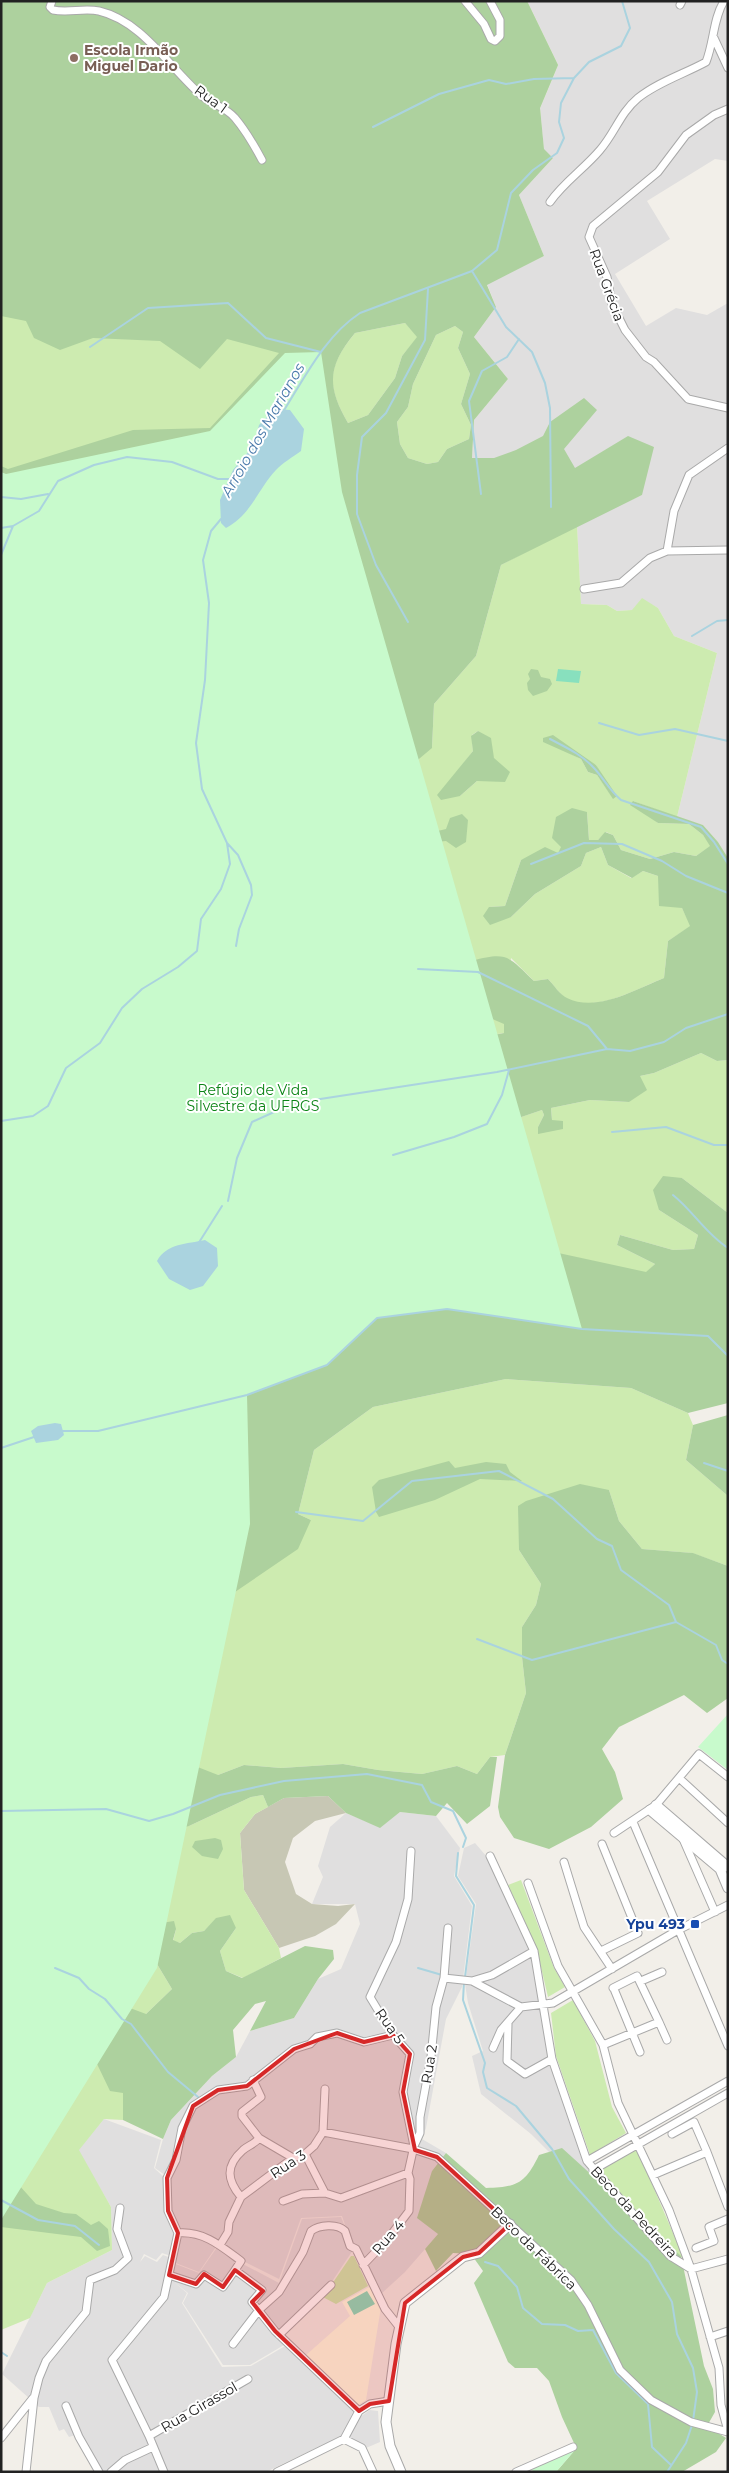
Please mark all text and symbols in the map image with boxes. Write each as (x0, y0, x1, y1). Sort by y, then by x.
place label: Escola Irmão Miguel Dario (84, 41, 178, 75)
marker: Escola Irmão Miguel Dario (68, 52, 80, 64)
street label: Rua 1 (191, 81, 231, 117)
street label: Rua Grécia (586, 246, 628, 324)
water label: Arroio dos Marianos (216, 359, 309, 501)
park label: Refúgio de Vida Silvestre da UFRGS (187, 1081, 319, 1115)
place label: Ypu 493 (625, 1915, 685, 1933)
marker: Ypu 493 (689, 1918, 701, 1930)
street label: Rua 5 (371, 2005, 409, 2047)
street label: Rua 2 (417, 2043, 441, 2085)
street label: Rua 3 (267, 2146, 309, 2182)
street label: Beco da Pedreira (587, 2162, 681, 2262)
street label: Beco da Fábrica (487, 2202, 581, 2294)
street label: Rua 4 (368, 2215, 409, 2258)
street label: Rua Girassol (157, 2378, 241, 2436)

